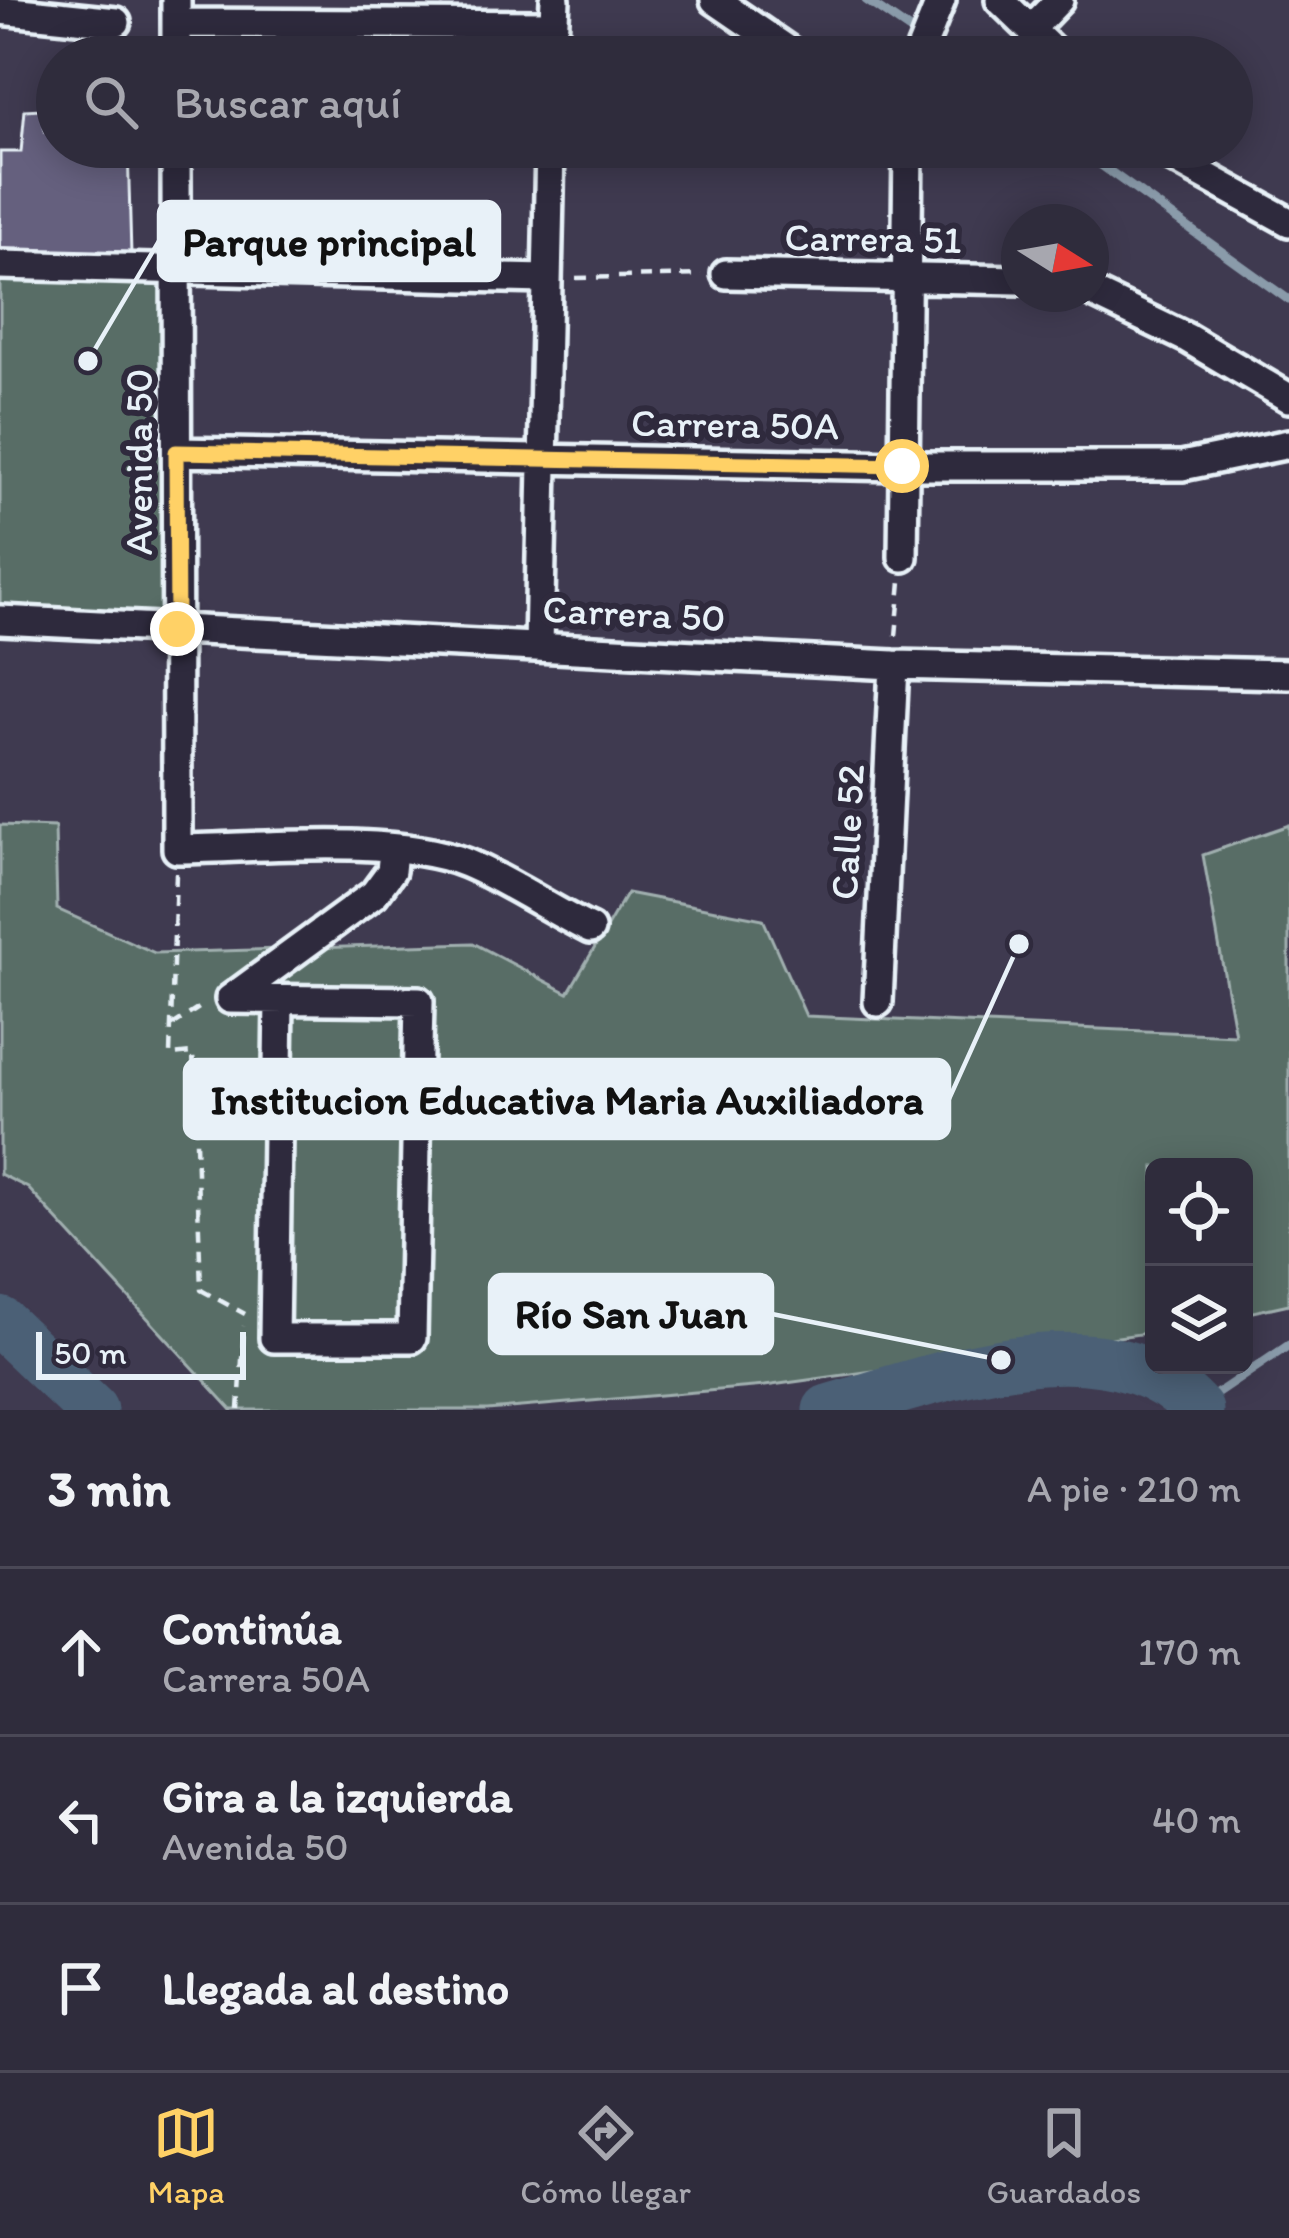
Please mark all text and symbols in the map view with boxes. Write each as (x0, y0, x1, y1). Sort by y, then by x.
search box (36, 36, 1253, 168)
icon: search (78, 69, 144, 135)
text: Buscar aquí (174, 75, 401, 129)
callout: Parque principal (159, 202, 499, 280)
north arrow (1001, 204, 1109, 312)
street label: Carrera 51 (784, 213, 962, 263)
text: Parque principal (182, 216, 476, 267)
street label: Avenida 50 (115, 369, 162, 555)
street label: Carrera 50A (631, 399, 839, 449)
route start (875, 439, 929, 493)
street label: Carrera 50 (541, 585, 727, 641)
route end (150, 602, 204, 656)
street label: Calle 52 (820, 763, 874, 901)
callout: Institucion Educativa Maria Auxiliadora (185, 1060, 949, 1138)
text: Institucion Educativa Maria Auxiliadora (210, 1074, 924, 1125)
map controls (1145, 1158, 1253, 1374)
button: locate (1145, 1158, 1253, 1266)
button: layers (1145, 1266, 1253, 1374)
callout: Río San Juan (490, 1275, 772, 1353)
text: Río San Juan (515, 1288, 748, 1339)
scale bar (36, 1326, 246, 1379)
text: 50 m (54, 1333, 127, 1372)
text: 3 min (48, 1458, 170, 1519)
text: A pie · 210 m (1027, 1465, 1241, 1512)
text: Continúa (162, 1601, 342, 1655)
icon: ahead (48, 1619, 114, 1685)
text: 170 m (1138, 1628, 1241, 1675)
text: Carrera 50A (162, 1655, 370, 1702)
text: Gira a la izquierda (162, 1769, 513, 1823)
icon: left (48, 1787, 114, 1853)
text: 40 m (1152, 1796, 1241, 1843)
text: Avenida 50 (162, 1823, 349, 1870)
icon: arrive (48, 1955, 114, 2021)
text: Llegada al destino (162, 1961, 509, 2015)
tab: Mapa (148, 2100, 225, 2211)
tab: Cómo llegar (520, 2100, 691, 2211)
tab: Guardados (987, 2100, 1141, 2211)

